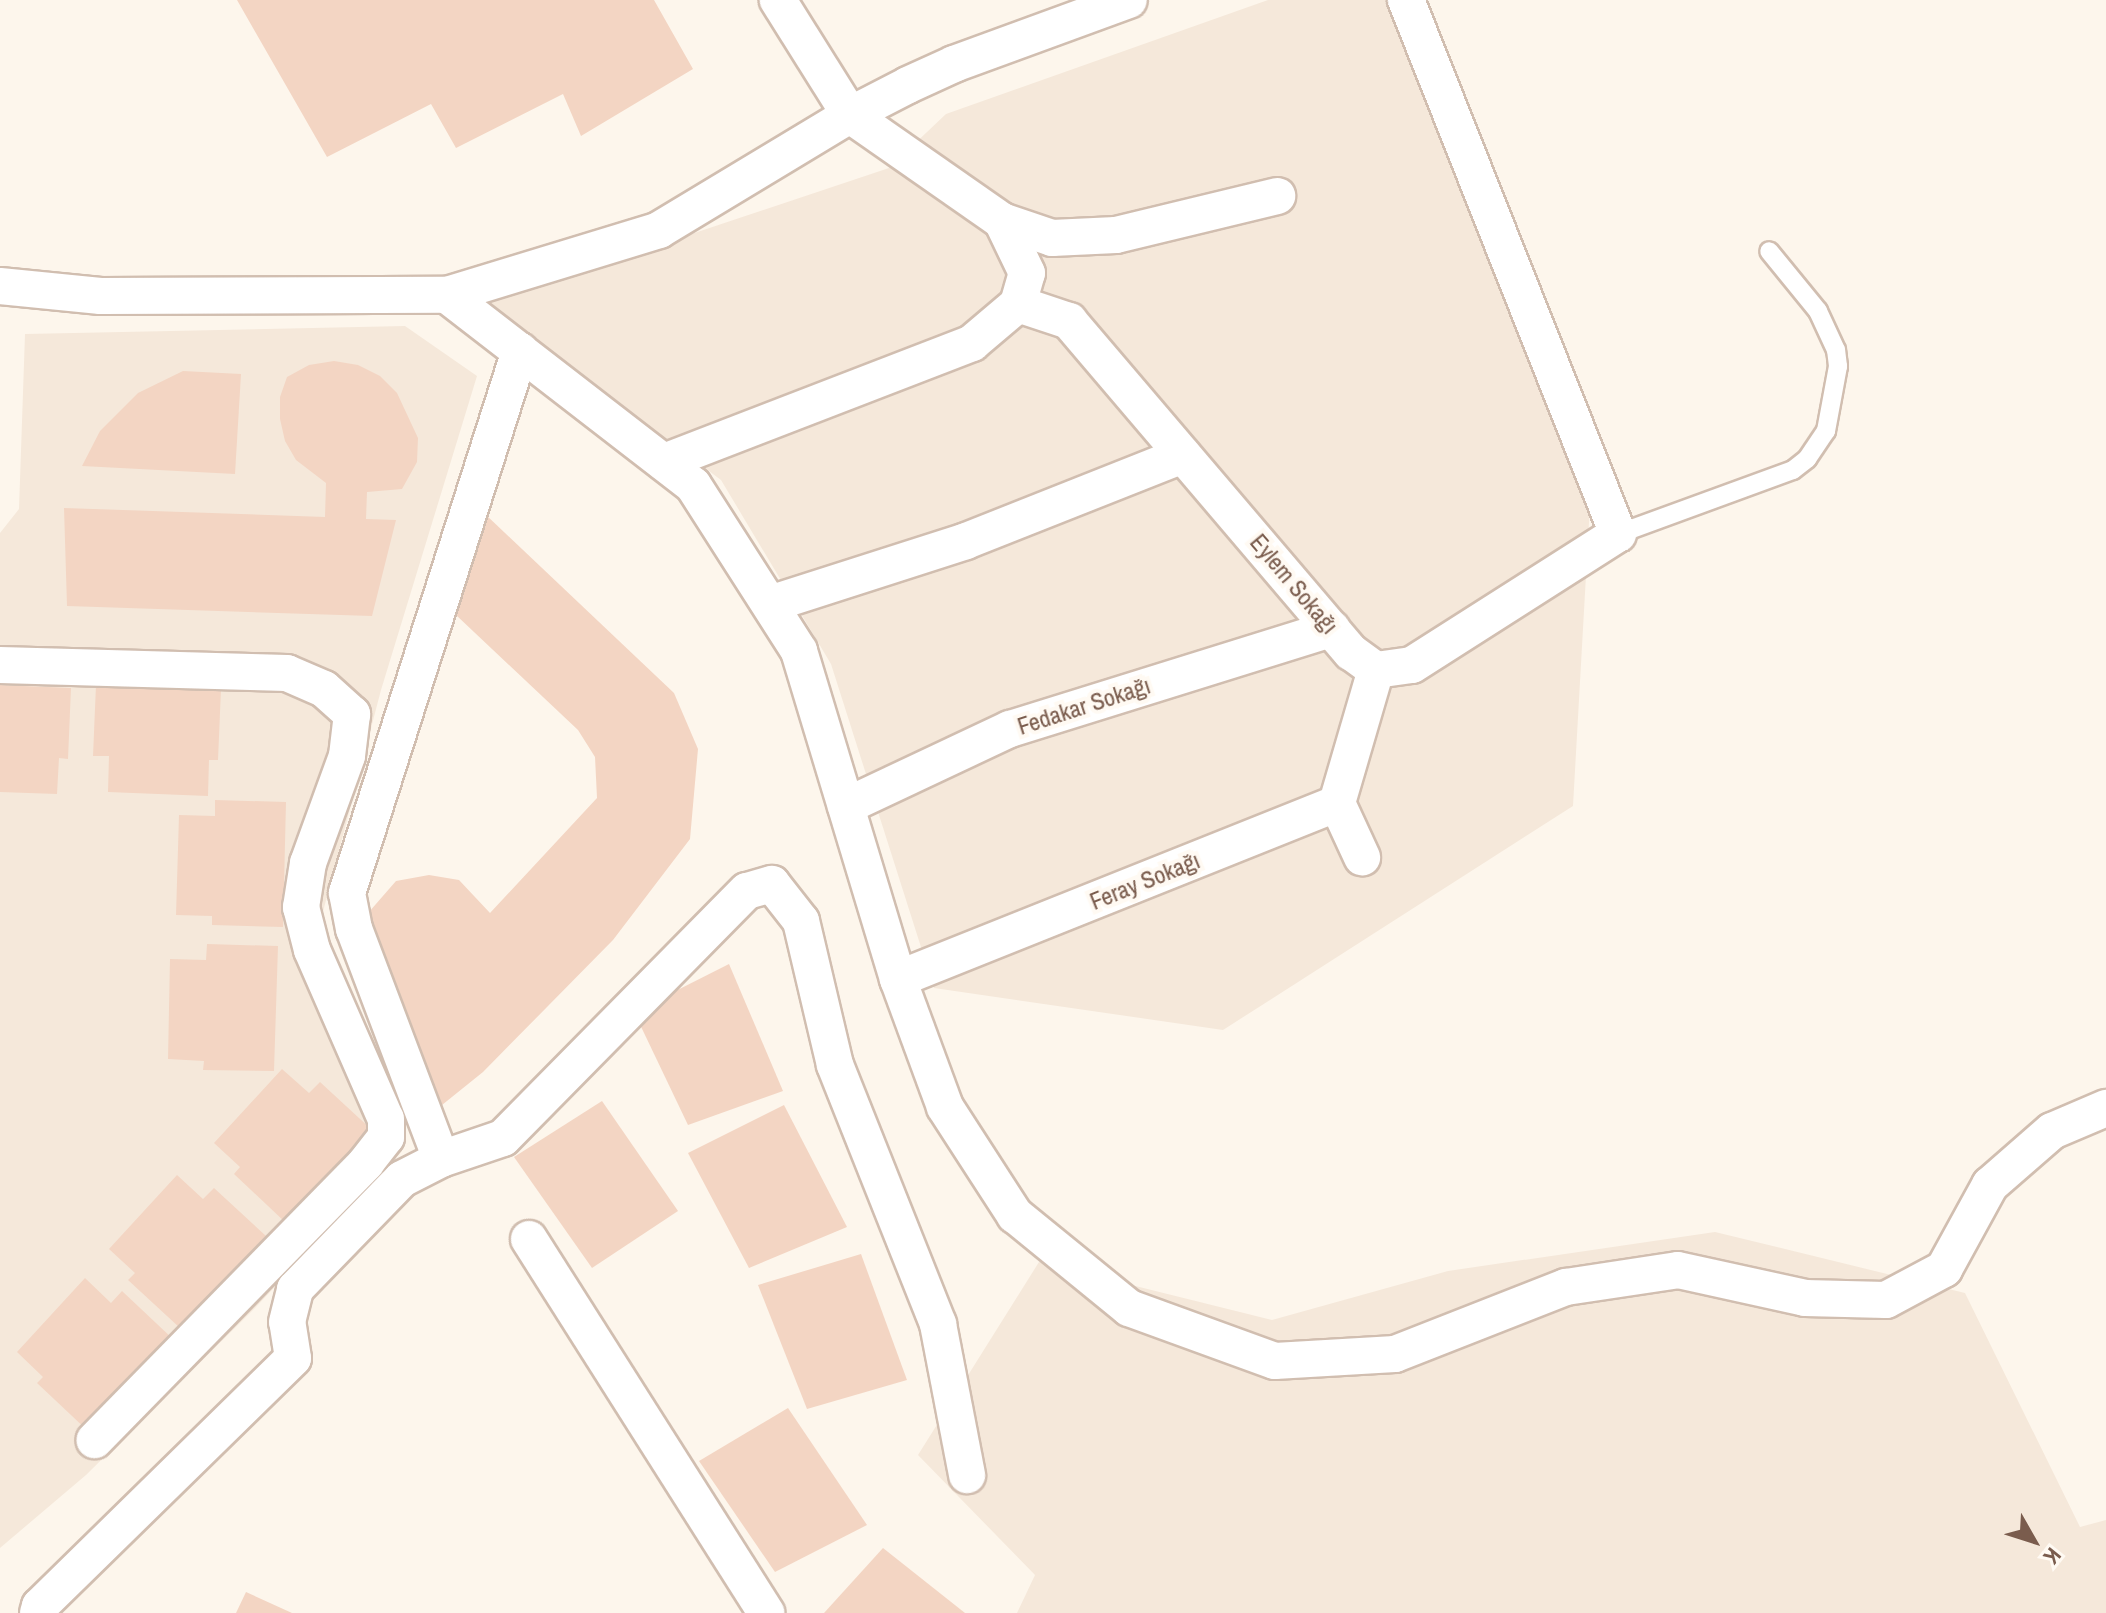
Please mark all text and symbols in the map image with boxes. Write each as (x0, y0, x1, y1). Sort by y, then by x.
street label: Eylem Sokağı (1244, 528, 1344, 640)
street label: Fedakar Sokağı (1014, 671, 1154, 741)
street label: Feray Sokağı (1086, 846, 1204, 916)
north arrow (1994, 1501, 2074, 1581)
text: K (2037, 1542, 2068, 1571)

